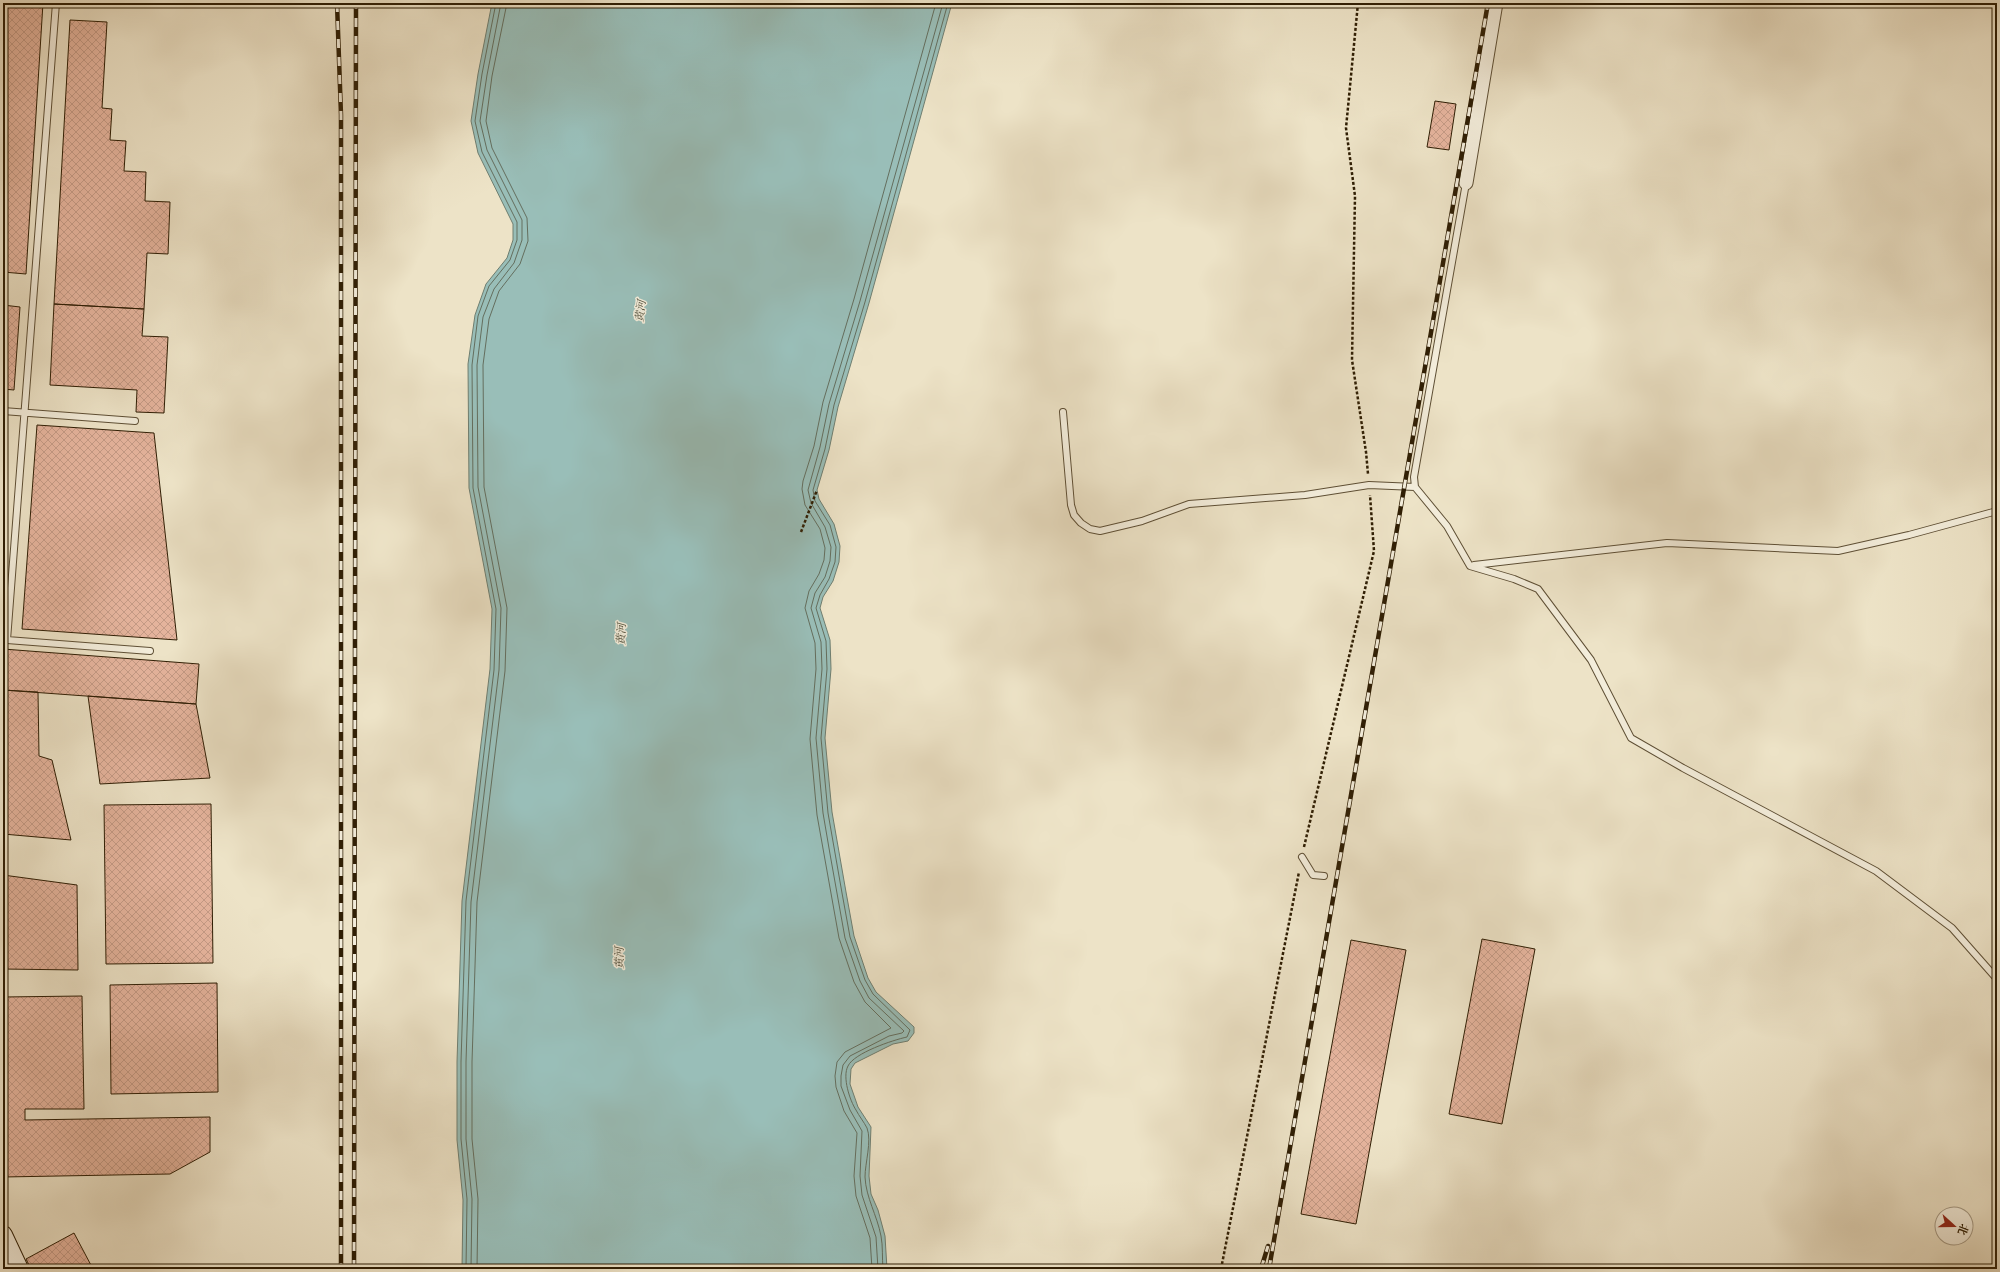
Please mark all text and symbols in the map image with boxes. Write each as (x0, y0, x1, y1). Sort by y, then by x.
water label: 黄河 (632, 297, 649, 323)
water label: 黄河 (614, 621, 628, 645)
water label: 黄河 (612, 945, 626, 969)
north arrow (1934, 1206, 1974, 1246)
text: 北 (1955, 1222, 1972, 1237)

